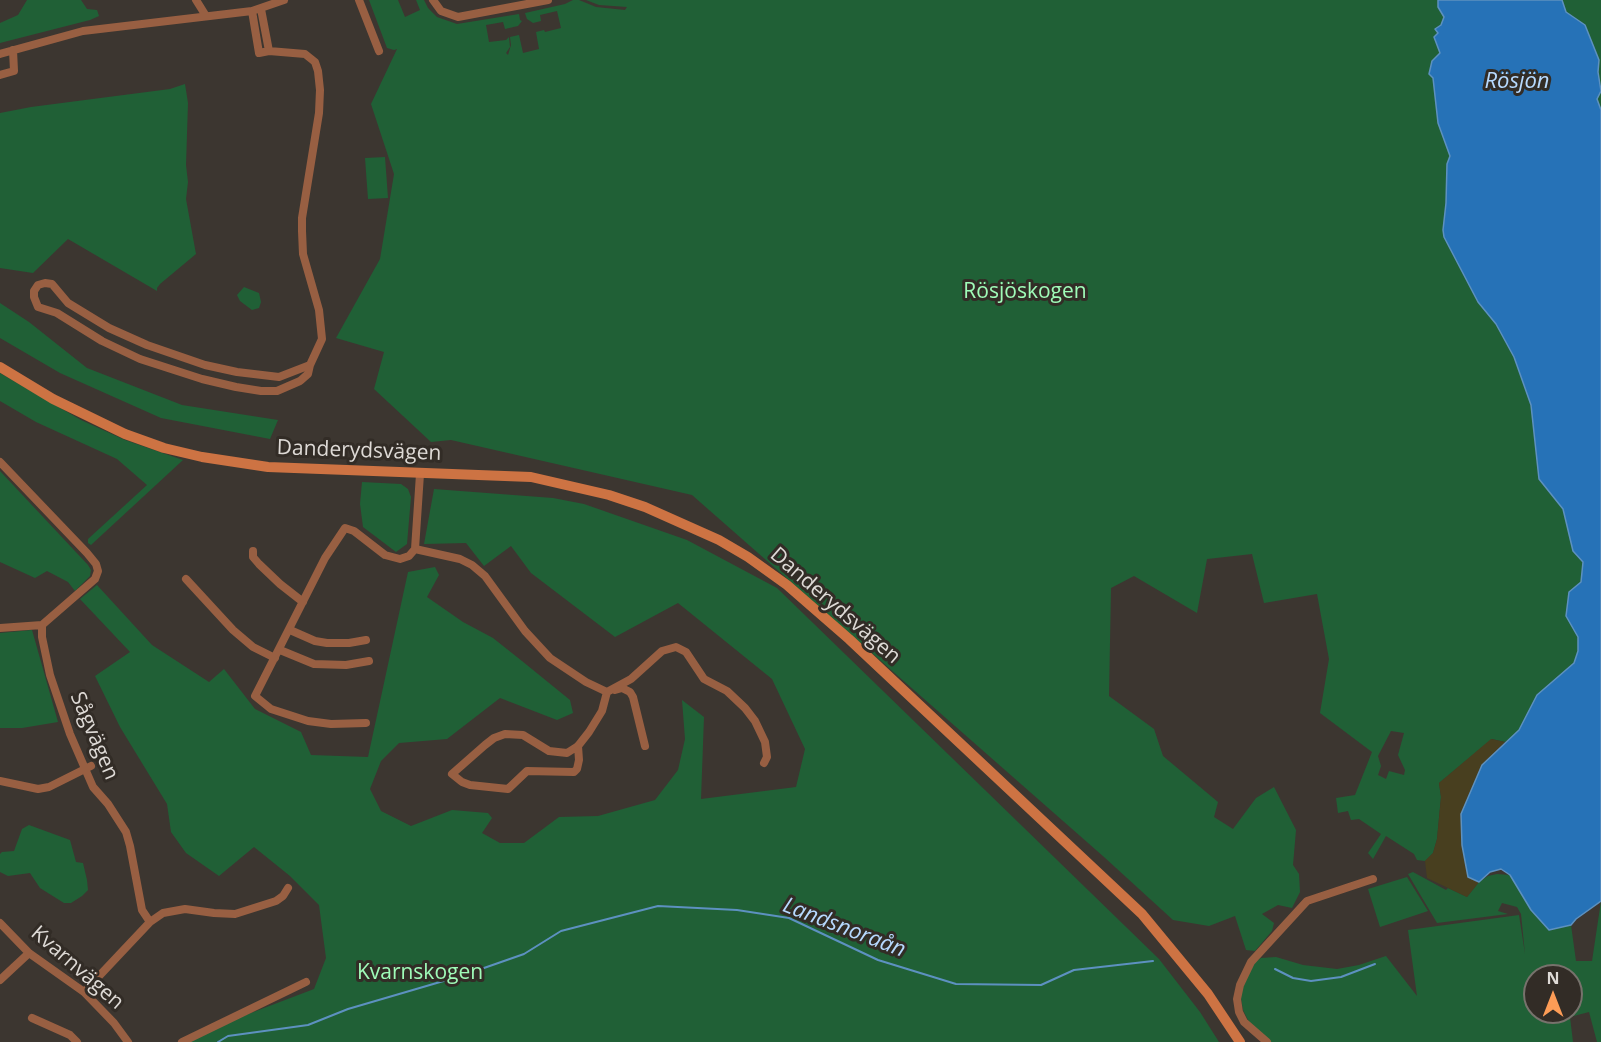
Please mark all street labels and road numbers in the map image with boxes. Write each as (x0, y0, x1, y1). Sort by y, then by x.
street label: Danderydsvägen (276, 436, 442, 466)
street label: Danderydsvägen (765, 542, 905, 670)
street label: Sågvägen (64, 688, 124, 784)
street label: Kvarnvägen (25, 921, 129, 1015)

